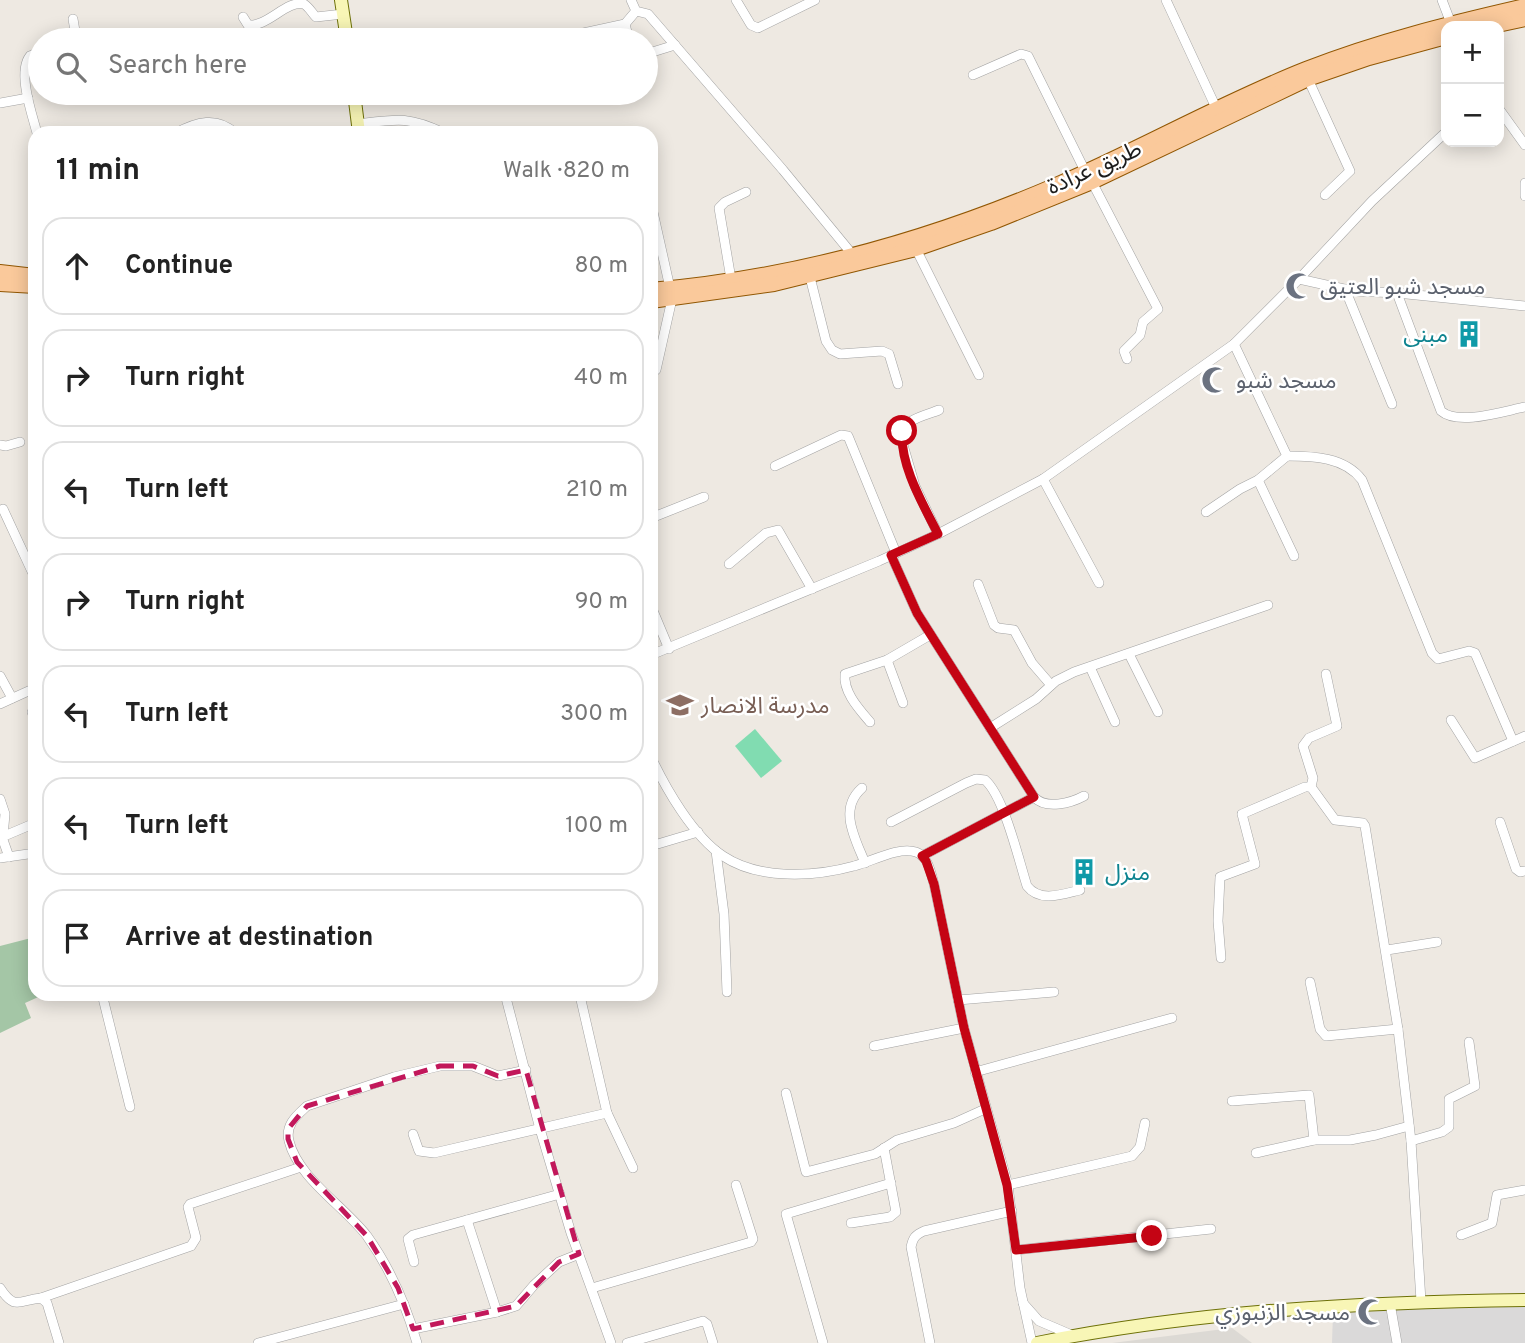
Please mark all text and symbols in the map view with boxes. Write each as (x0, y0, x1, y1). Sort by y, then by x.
map controls (1441, 21, 1504, 147)
button: + (1441, 21, 1504, 84)
search box (28, 28, 658, 105)
icon: search (52, 48, 90, 86)
text: Search here (108, 50, 247, 83)
button: − (1441, 84, 1504, 147)
street label: طريق عرادة (1043, 136, 1147, 203)
text: 11 min (56, 153, 140, 190)
text: Walk · 820 m (503, 157, 630, 186)
icon: ahead (58, 247, 96, 285)
text: Continue (125, 250, 233, 283)
text: 80 m (575, 252, 628, 281)
mosque icon: مسجد شبو العتيق (1284, 271, 1314, 301)
place label: مسجد شبو العتيق (1320, 274, 1485, 303)
building icon: مبنى (1454, 319, 1484, 349)
place label: مبنى (1403, 322, 1448, 351)
icon: right (58, 359, 96, 397)
text: Turn right (125, 362, 245, 395)
text: 40 m (574, 364, 628, 393)
mosque icon: مسجد شبو (1200, 365, 1230, 395)
place label: مسجد شبو (1236, 368, 1337, 397)
route start (886, 415, 917, 446)
icon: left (58, 471, 96, 509)
text: Turn left (125, 474, 229, 507)
text: 210 m (566, 476, 628, 505)
icon: right (58, 583, 96, 621)
text: Turn right (125, 586, 245, 619)
text: 90 m (575, 588, 628, 617)
school or university icon: مدرسة الانصار (665, 690, 695, 720)
place label: مدرسة الانصار (700, 693, 830, 722)
icon: left (58, 695, 96, 733)
text: Turn left (125, 698, 229, 731)
text: 300 m (560, 700, 628, 729)
icon: left (58, 807, 96, 845)
text: Turn left (125, 810, 229, 843)
text: 100 m (565, 812, 628, 841)
building icon: منزل (1069, 857, 1099, 887)
place label: منزل (1105, 860, 1150, 889)
icon: arrive (58, 919, 96, 957)
text: Arrive at destination (125, 922, 373, 955)
route end (1136, 1220, 1167, 1251)
mosque icon: مسجد الزنبوزي (1356, 1297, 1386, 1327)
place label: مسجد الزنبوزي (1215, 1300, 1350, 1329)

